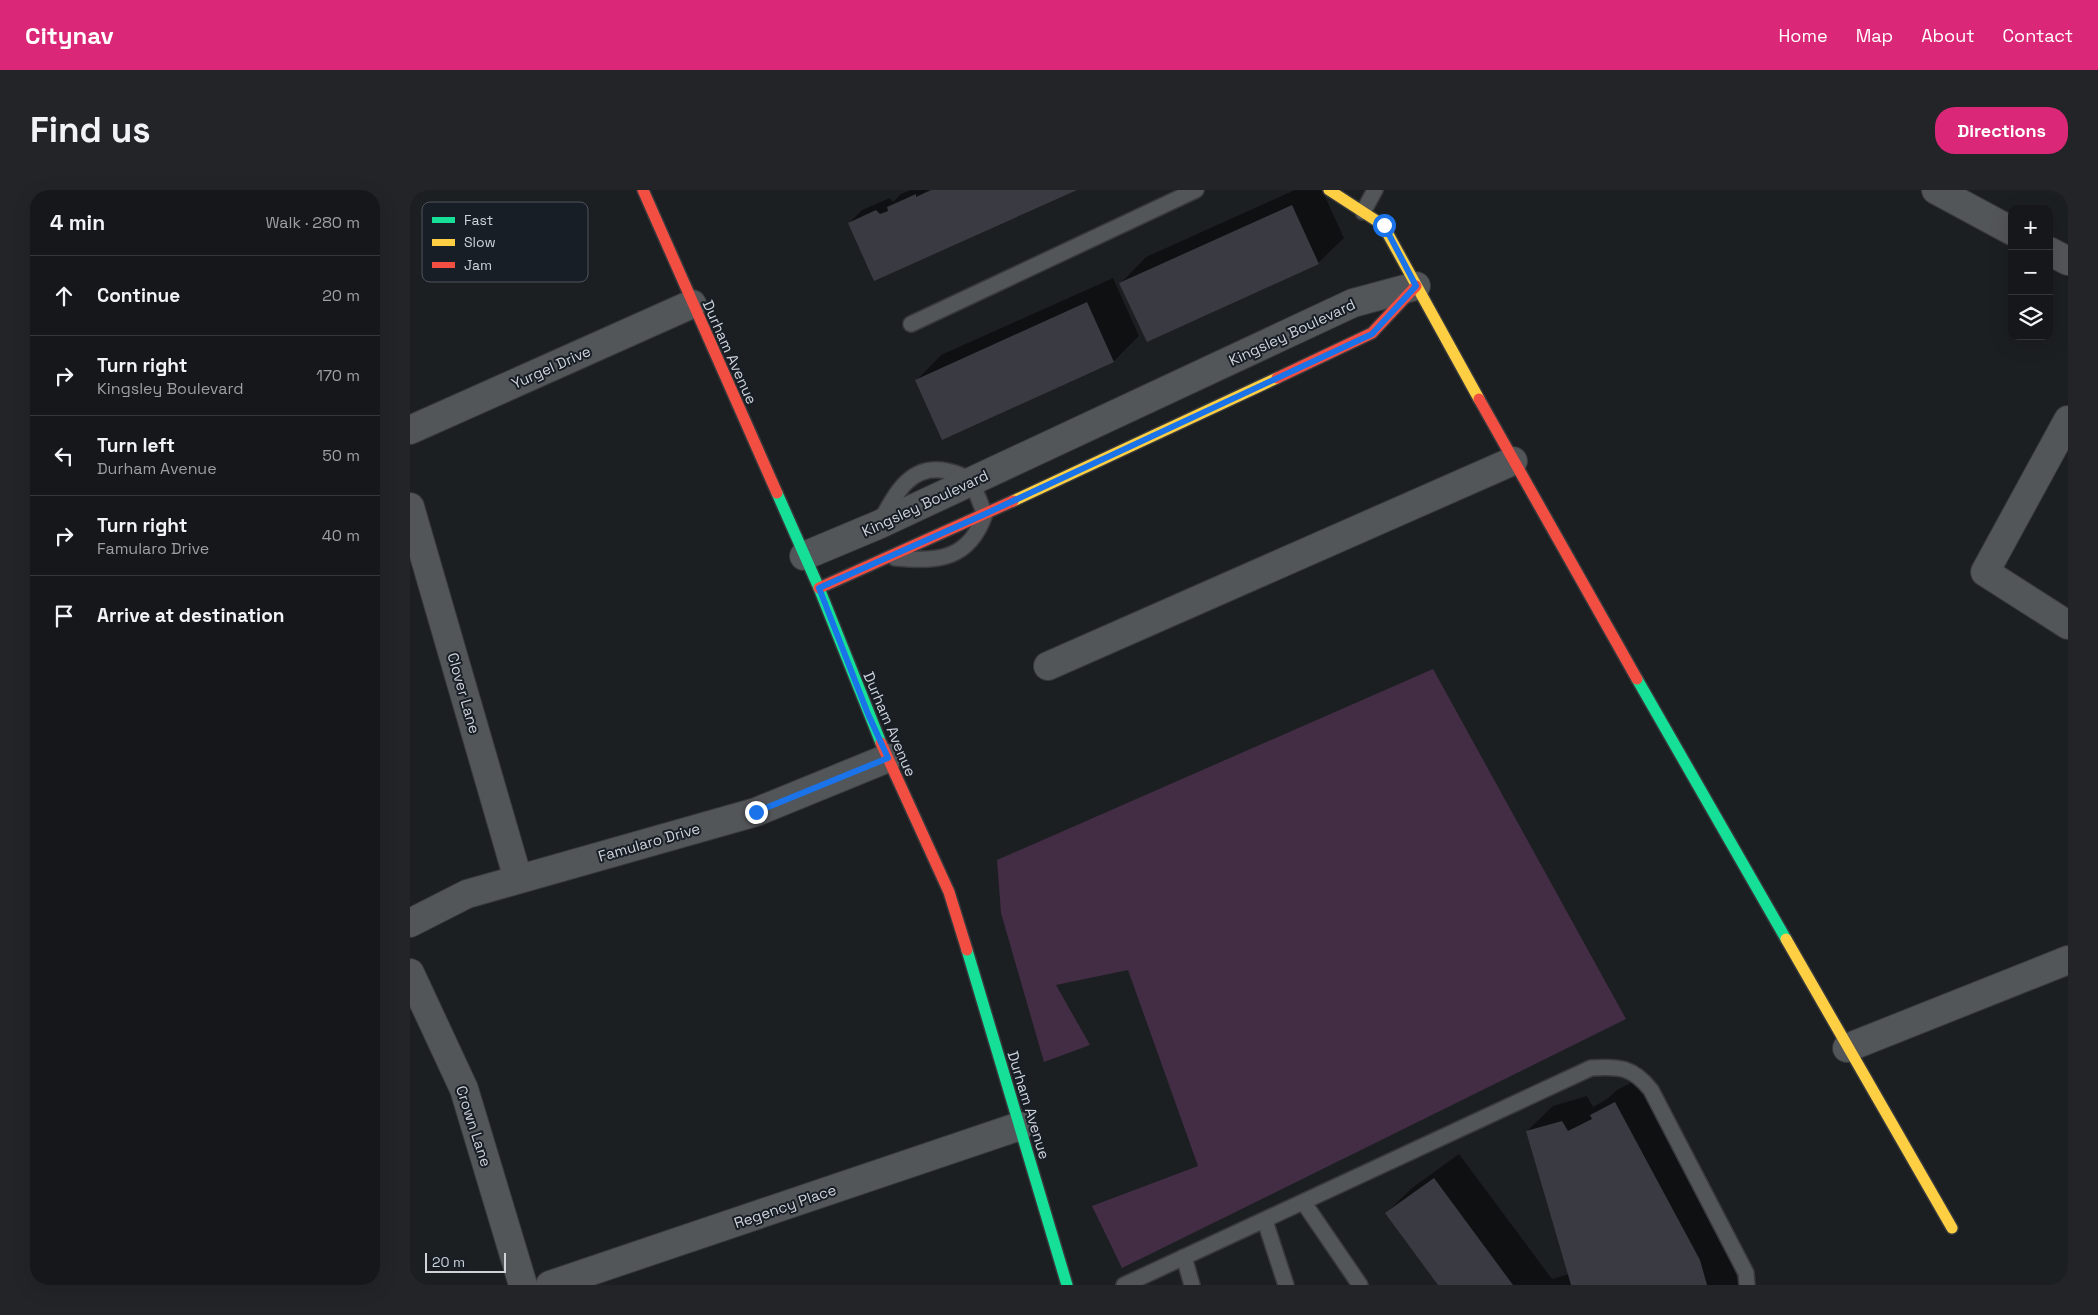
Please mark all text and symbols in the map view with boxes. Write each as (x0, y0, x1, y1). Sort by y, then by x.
text: Citynav (25, 20, 114, 51)
text: Home (1779, 24, 1828, 47)
text: Map (1856, 24, 1893, 47)
text: About (1921, 24, 1975, 47)
text: Contact (2003, 24, 2073, 47)
button: Directions (1935, 107, 2068, 154)
text: Find us (30, 108, 151, 152)
legend (422, 202, 588, 282)
map controls (2008, 205, 2053, 340)
button: + (2008, 205, 2053, 250)
text: 4 min (50, 209, 105, 236)
text: Fast (464, 211, 493, 229)
text: Walk · 280 m (265, 212, 360, 233)
route start (1373, 214, 1396, 237)
text: Slow (464, 233, 496, 251)
button: − (2008, 250, 2053, 295)
text: Jam (464, 256, 492, 274)
icon: ahead (50, 282, 78, 310)
text: Continue (97, 283, 180, 308)
text: 20 m (322, 285, 360, 306)
street label: Kingsley Boulevard (1226, 294, 1358, 370)
button: layers (2008, 295, 2053, 340)
street label: Durham Avenue (699, 297, 762, 407)
street label: Yurgel Drive (509, 341, 594, 393)
text: Turn right (97, 353, 187, 378)
icon: right (50, 362, 78, 390)
text: 170 m (316, 365, 360, 386)
text: Kingsley Boulevard (97, 378, 243, 399)
text: Turn left (97, 433, 175, 458)
icon: left (50, 442, 78, 470)
text: 50 m (322, 445, 360, 466)
text: Durham Avenue (97, 458, 217, 479)
street label: Kingsley Boulevard (859, 465, 991, 541)
text: Turn right (97, 513, 187, 538)
icon: right (50, 522, 78, 550)
text: 40 m (322, 525, 360, 546)
text: Famularo Drive (97, 538, 209, 559)
icon: arrive (50, 602, 78, 630)
text: Arrive at destination (97, 603, 285, 628)
street label: Clover Lane (443, 650, 485, 736)
street label: Durham Avenue (859, 669, 921, 779)
route end (745, 801, 768, 824)
street label: Famularo Drive (596, 818, 702, 866)
street label: Durham Avenue (1004, 1049, 1055, 1162)
street label: Crown Lane (452, 1083, 496, 1169)
street label: Regency Place (731, 1180, 839, 1232)
scale bar (425, 1250, 506, 1273)
text: 20 m (432, 1253, 465, 1271)

